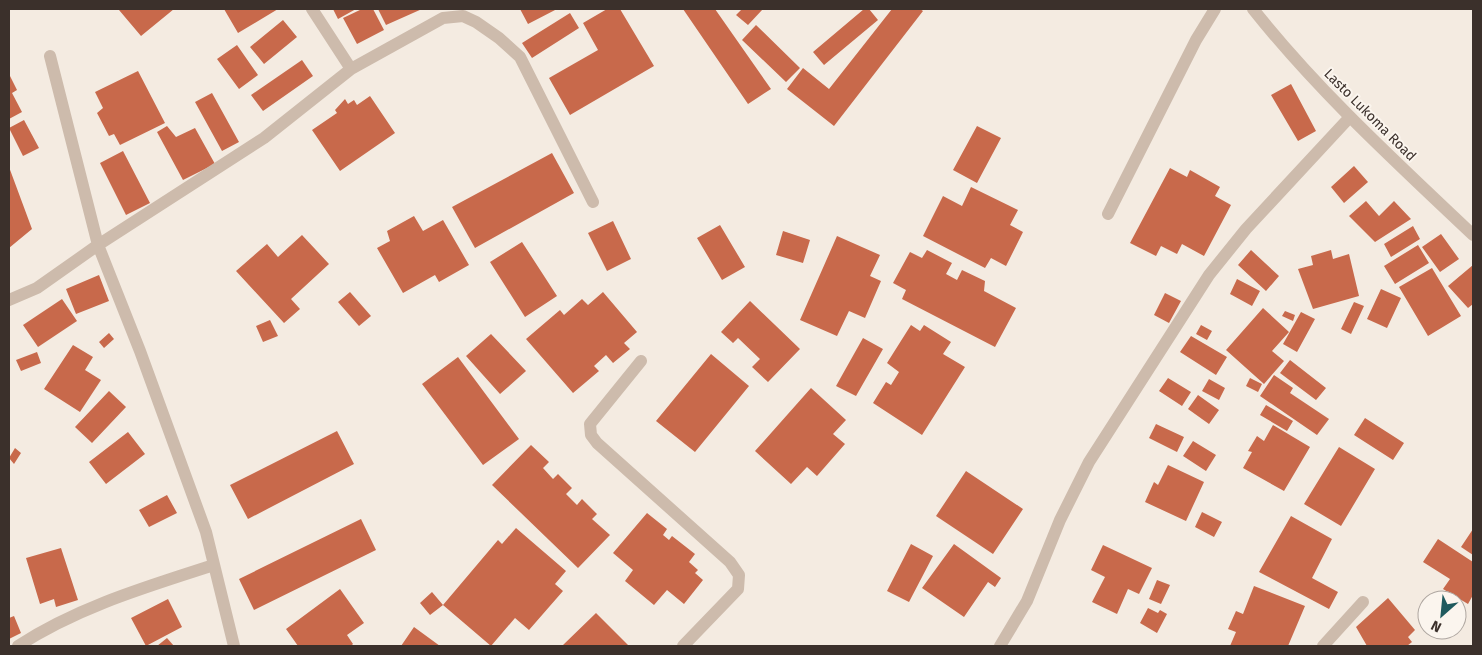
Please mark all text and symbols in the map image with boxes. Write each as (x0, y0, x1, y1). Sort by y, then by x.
street label: Lasto Lukoma Road (1320, 65, 1420, 165)
north arrow (1417, 590, 1467, 640)
text: N (1428, 616, 1444, 636)

